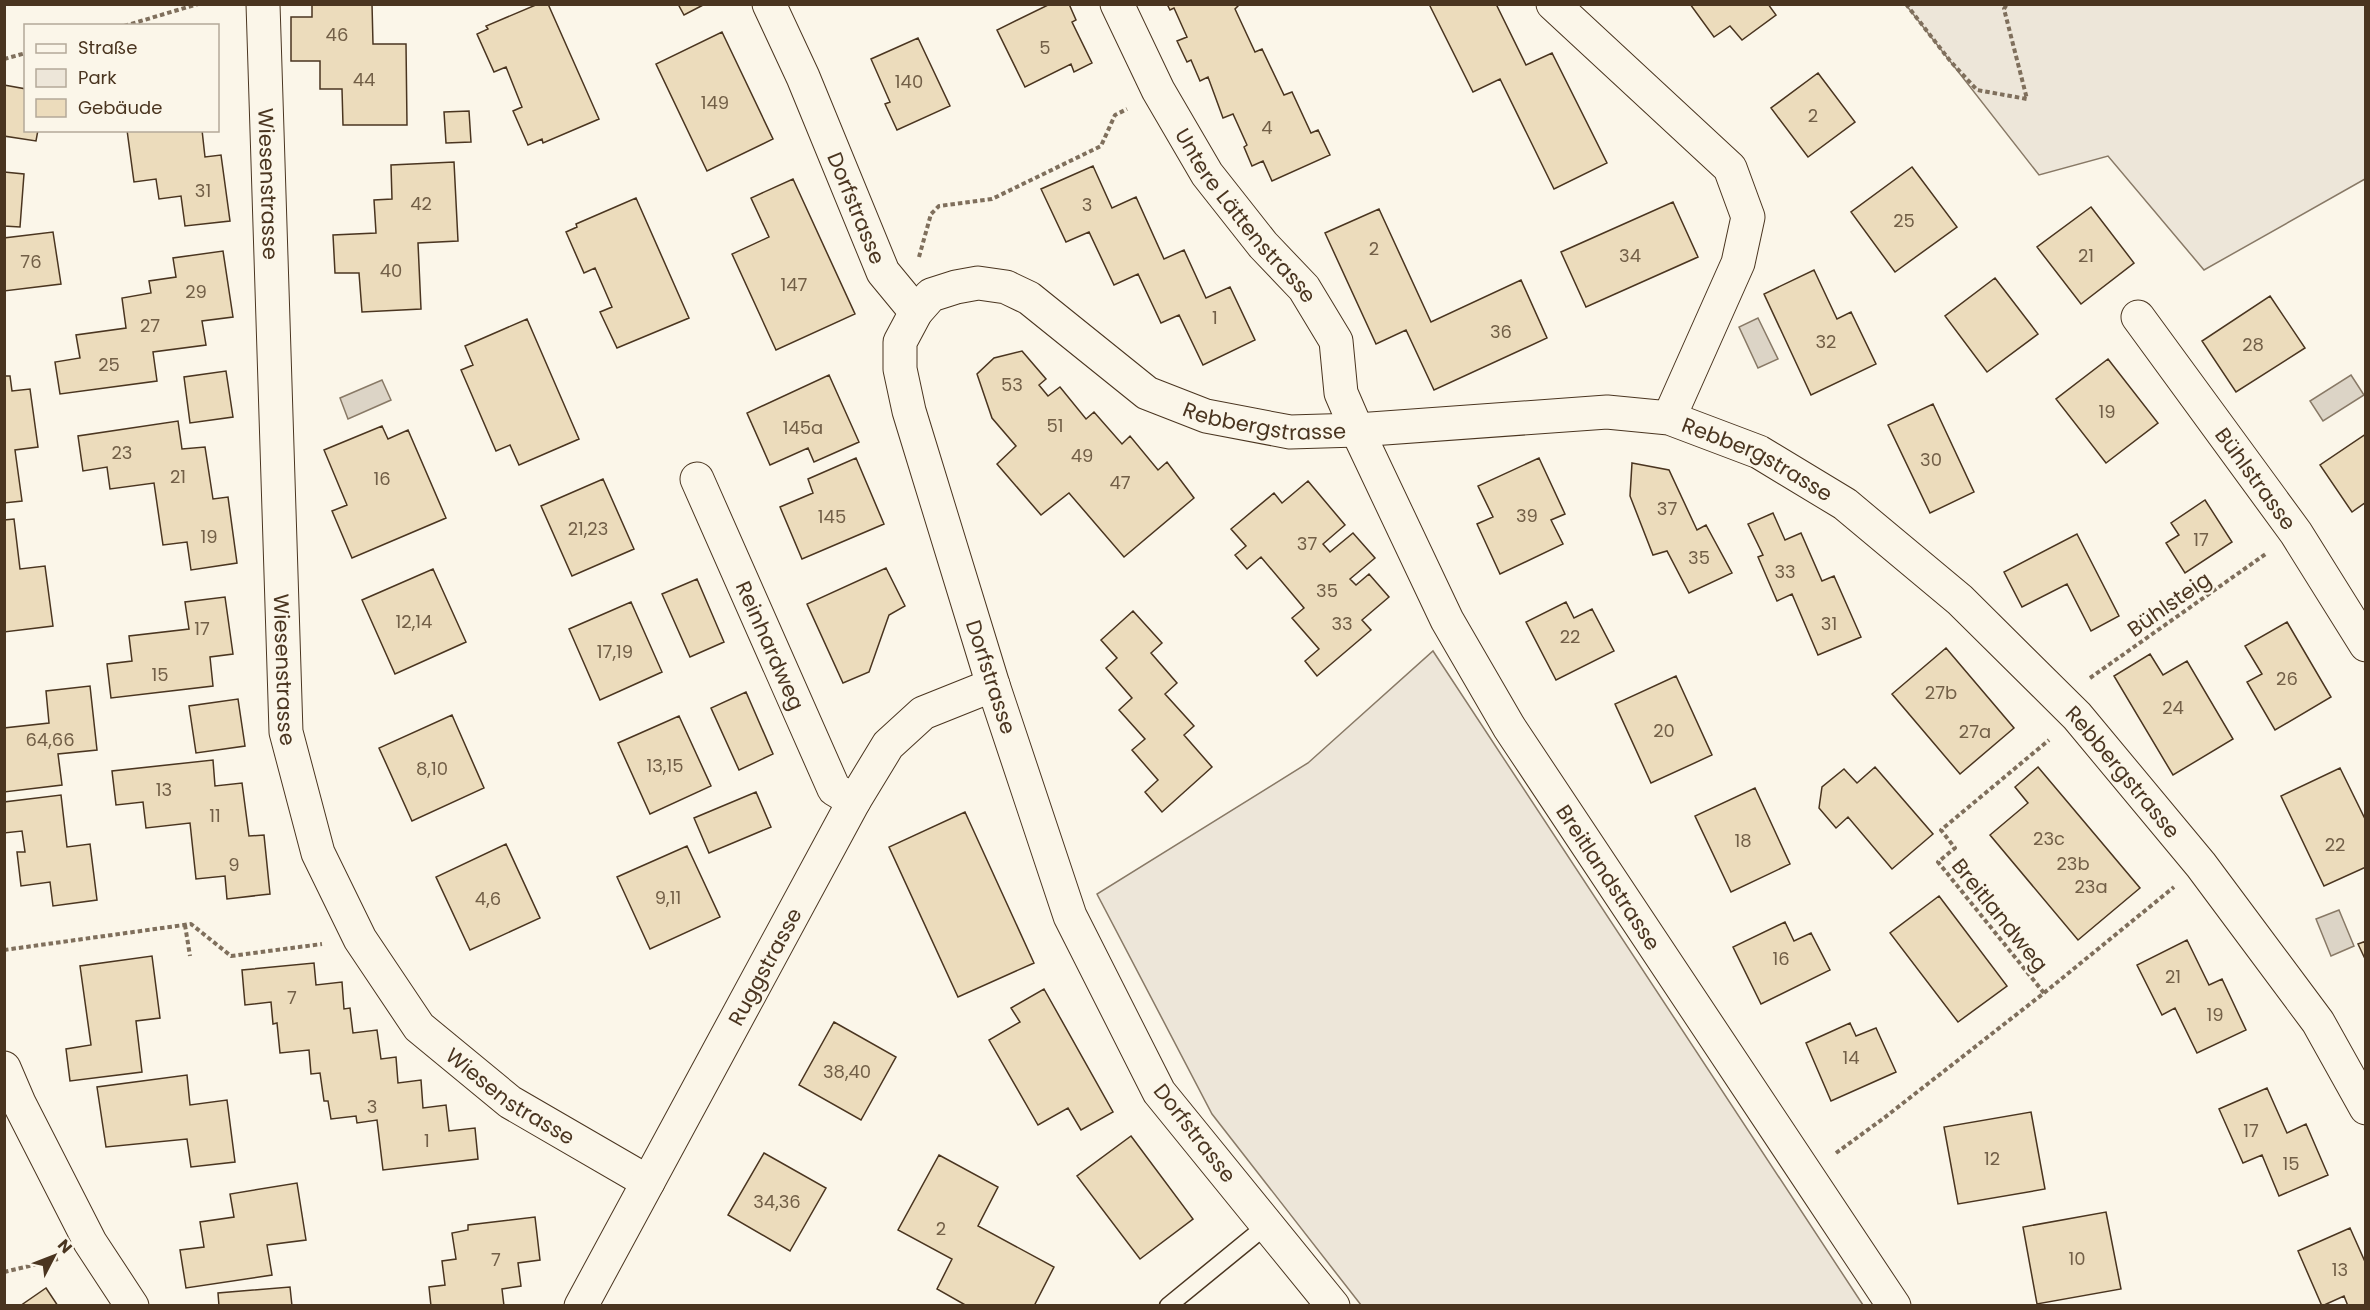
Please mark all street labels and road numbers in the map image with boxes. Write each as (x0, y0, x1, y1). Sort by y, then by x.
street label: Wiesenstrasse (252, 108, 286, 260)
street label: Untere Lättenstrasse (1169, 122, 1324, 308)
street label: Dorfstrasse (821, 147, 893, 268)
street label: Rebbergstrasse (1179, 394, 1346, 447)
street label: Rebbergstrasse (1678, 410, 1838, 508)
street label: Bühlstrasse (2209, 421, 2303, 536)
street label: Bühlsteig (2121, 565, 2217, 643)
street label: Reinhardweg (729, 576, 812, 715)
street label: Wiesenstrasse (267, 593, 303, 749)
street label: Dorfstrasse (959, 616, 1023, 738)
street label: Rebbergstrasse (2060, 699, 2187, 844)
street label: Breitlandstrasse (1550, 799, 1668, 956)
street label: Breitlandweg (1945, 852, 2055, 978)
street label: Ruggstrasse (721, 902, 808, 1031)
street label: Wiesenstrasse (440, 1041, 580, 1151)
street label: Dorfstrasse (1147, 1077, 1243, 1189)

